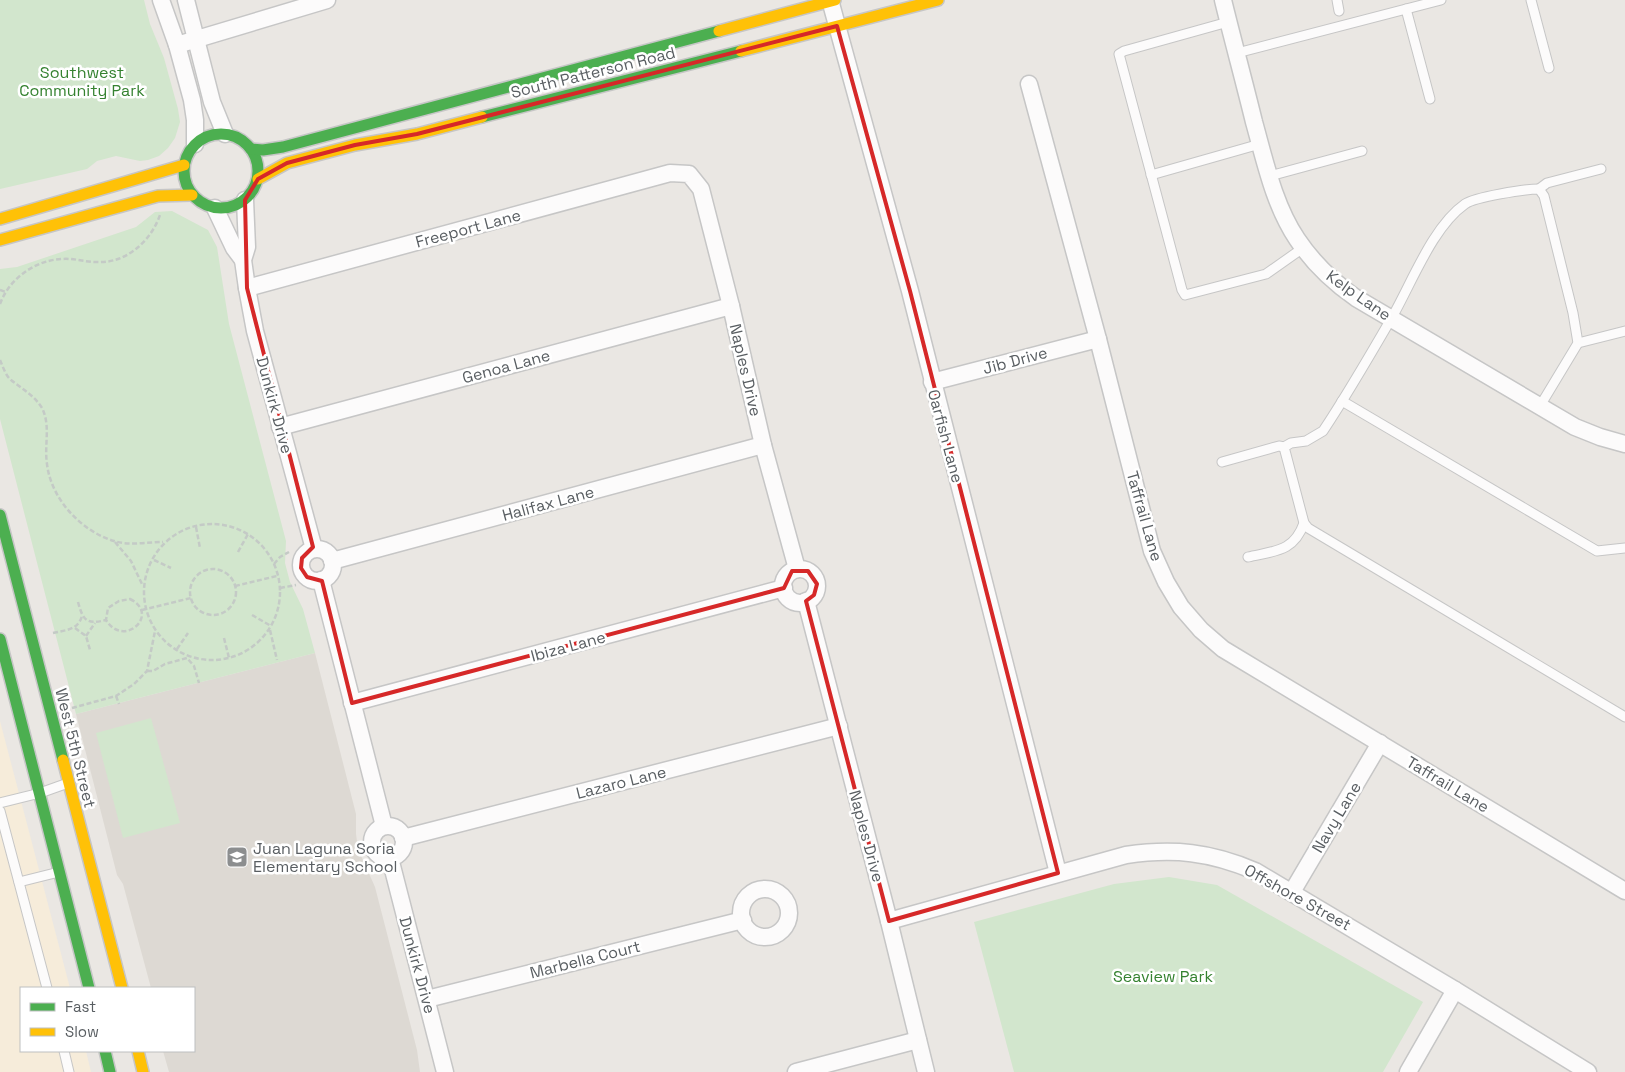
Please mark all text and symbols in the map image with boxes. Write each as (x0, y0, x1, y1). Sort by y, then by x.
street label: South Patterson Road (509, 42, 678, 103)
park label: Southwest Community Park (19, 62, 145, 101)
street label: Freeport Lane (413, 204, 523, 253)
street label: Kelp Lane (1322, 265, 1395, 325)
street label: Naples Drive (725, 322, 766, 418)
street label: Jib Drive (980, 342, 1050, 379)
street label: Genoa Lane (460, 345, 552, 388)
street label: Dunkirk Drive (251, 354, 298, 456)
street label: Oarfish Lane (923, 387, 968, 485)
street label: Taffrail Lane (1122, 469, 1167, 564)
street label: Halifax Lane (500, 481, 596, 526)
street label: Ibiza Lane (528, 626, 608, 667)
street label: West 5th Street (50, 686, 101, 810)
street label: Taffrail Lane (1402, 751, 1493, 817)
street label: Lazaro Lane (574, 761, 668, 804)
street label: Navy Lane (1307, 778, 1366, 857)
street label: Naples Drive (844, 788, 889, 884)
place label: Juan Laguna Soria Elementary School (253, 838, 398, 877)
school or university icon: Juan Laguna Soria Elementary School (225, 845, 249, 869)
street label: Offshore Street (1241, 859, 1355, 936)
street label: Dunkirk Drive (394, 914, 441, 1016)
street label: Marbella Court (528, 936, 643, 983)
park label: Seaview Park (1113, 966, 1213, 987)
legend (20, 987, 195, 1052)
text: Fast (65, 997, 96, 1016)
text: Slow (65, 1022, 99, 1041)

